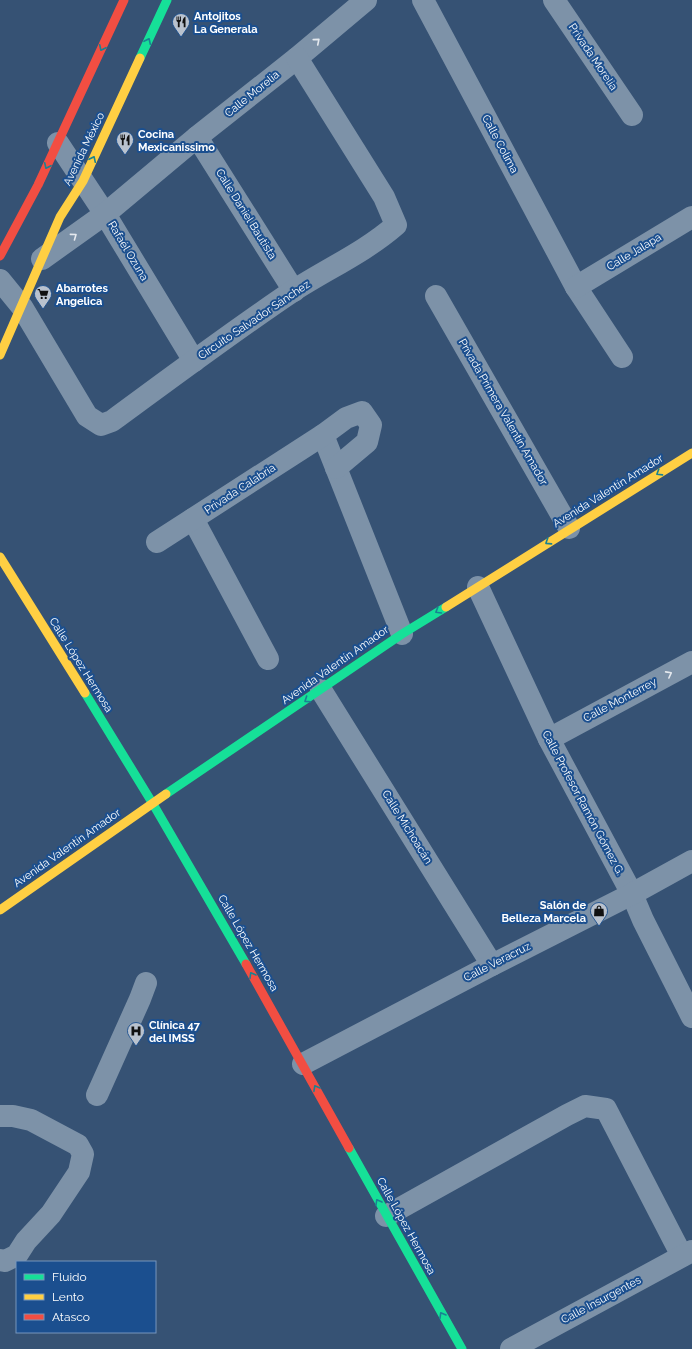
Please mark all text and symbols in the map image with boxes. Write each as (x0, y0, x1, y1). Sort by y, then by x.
place label: Antojitos La Generala (194, 10, 258, 36)
restaurant icon: Antojitos La Generala (171, 12, 191, 37)
street label: Privada Morelia (566, 21, 620, 93)
one-way arrow (143, 38, 151, 46)
one-way arrow (312, 39, 320, 46)
one-way arrow (99, 44, 107, 51)
street label: Calle Morelia (222, 68, 282, 120)
street label: Avenida México (61, 110, 108, 188)
street label: Calle Colima (479, 113, 521, 175)
place label: Cocina Mexicanissimo (138, 128, 215, 154)
restaurant icon: Cocina Mexicanissimo (115, 130, 135, 155)
one-way arrow (88, 156, 96, 164)
one-way arrow (44, 161, 52, 169)
street label: Calle Daniel Bautista (213, 166, 279, 262)
street label: Rafaél Ozuna (105, 219, 151, 283)
street label: Calle Jalapa (604, 231, 664, 273)
one-way arrow (69, 234, 76, 241)
street label: Circuito Salvador Sánchez (196, 277, 313, 362)
place label: Abarrotes Angelica (56, 282, 108, 308)
supermarket icon: Abarrotes Angelica (33, 284, 53, 309)
street label: Privada Primera Valentín Amador (456, 337, 550, 488)
street label: Avenida Valentín Amador (550, 452, 666, 530)
street label: Privada Calabria (202, 461, 278, 517)
one-way arrow (656, 469, 663, 476)
one-way arrow (545, 537, 552, 545)
one-way arrow (435, 607, 442, 614)
street label: Calle López Hermosa (47, 615, 115, 715)
street label: Avenida Valentín Amador (279, 623, 391, 707)
one-way arrow (665, 671, 673, 679)
street label: Calle Monterrey (581, 675, 659, 725)
one-way arrow (305, 695, 312, 702)
street label: Calle Profesor Ramón Gómez G. (539, 728, 627, 878)
street label: Calle Michoacán (379, 788, 435, 866)
street label: Avenida Valentín Amador (11, 806, 123, 890)
street label: Calle López Hermosa (215, 892, 281, 994)
place label: Salón de Belleza Marcela (502, 899, 586, 925)
shop icon: Salón de Belleza Marcela (589, 901, 609, 926)
street label: Calle Veracruz (461, 939, 533, 984)
one-way arrow (250, 972, 257, 979)
place label: Clínica 47 del IMSS (149, 1019, 201, 1045)
hospital icon: Clínica 47 del IMSS (126, 1021, 146, 1046)
one-way arrow (313, 1085, 321, 1092)
street label: Calle López Hermosa (374, 1175, 438, 1277)
one-way arrow (376, 1199, 383, 1206)
legend (16, 1261, 156, 1333)
text: Fluido (52, 1270, 87, 1284)
street label: Calle Insurgentes (559, 1273, 643, 1327)
text: Lento (52, 1290, 84, 1304)
text: Atasco (52, 1310, 90, 1324)
one-way arrow (440, 1312, 447, 1319)

